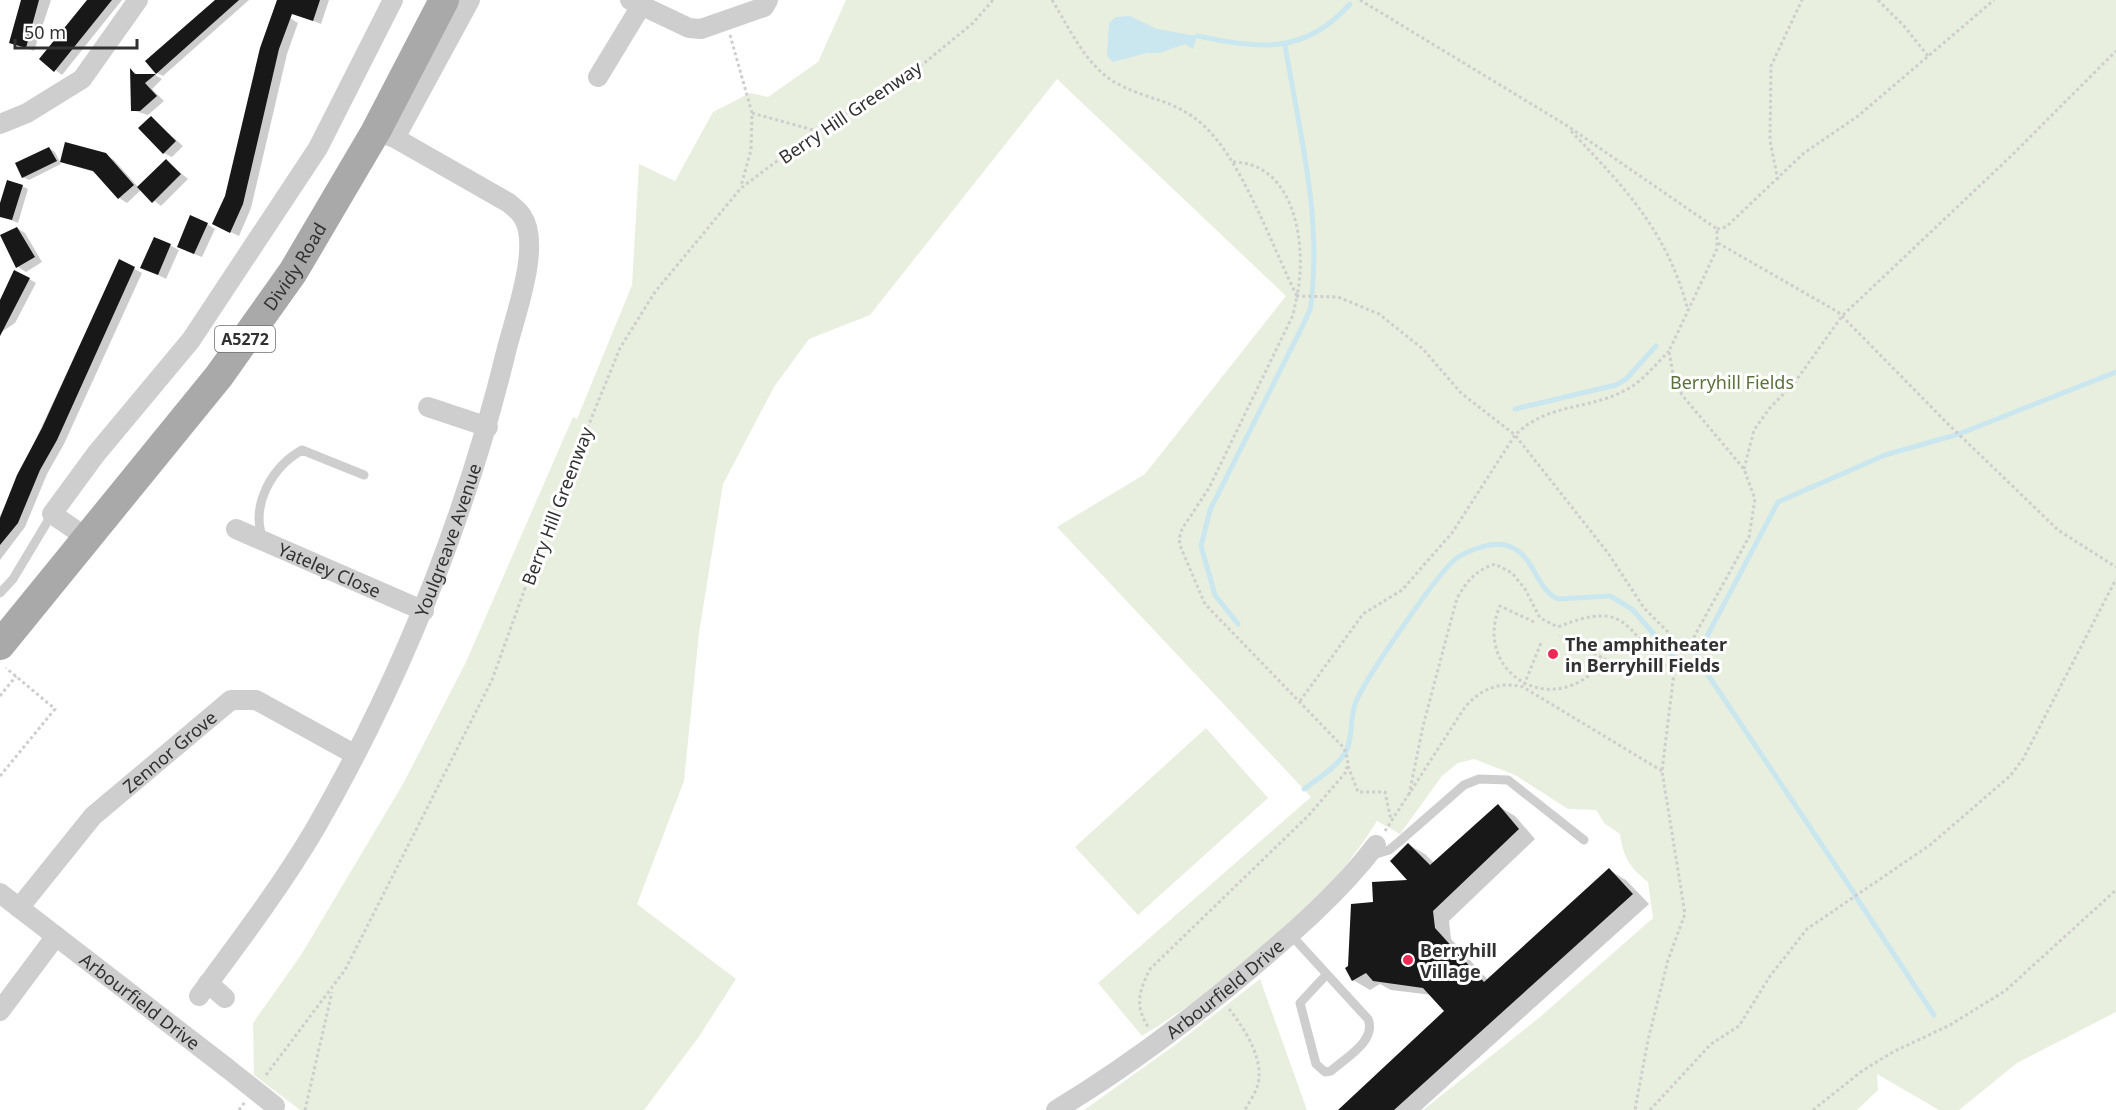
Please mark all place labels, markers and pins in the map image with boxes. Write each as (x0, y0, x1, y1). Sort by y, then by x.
place label: The amphitheater in Berryhill Fields (1565, 632, 1727, 677)
marker: The amphitheater in Berryhill Fields (1546, 647, 1560, 661)
place label: Berryhill Village (1420, 938, 1497, 983)
marker: Berryhill Village (1401, 953, 1415, 967)

